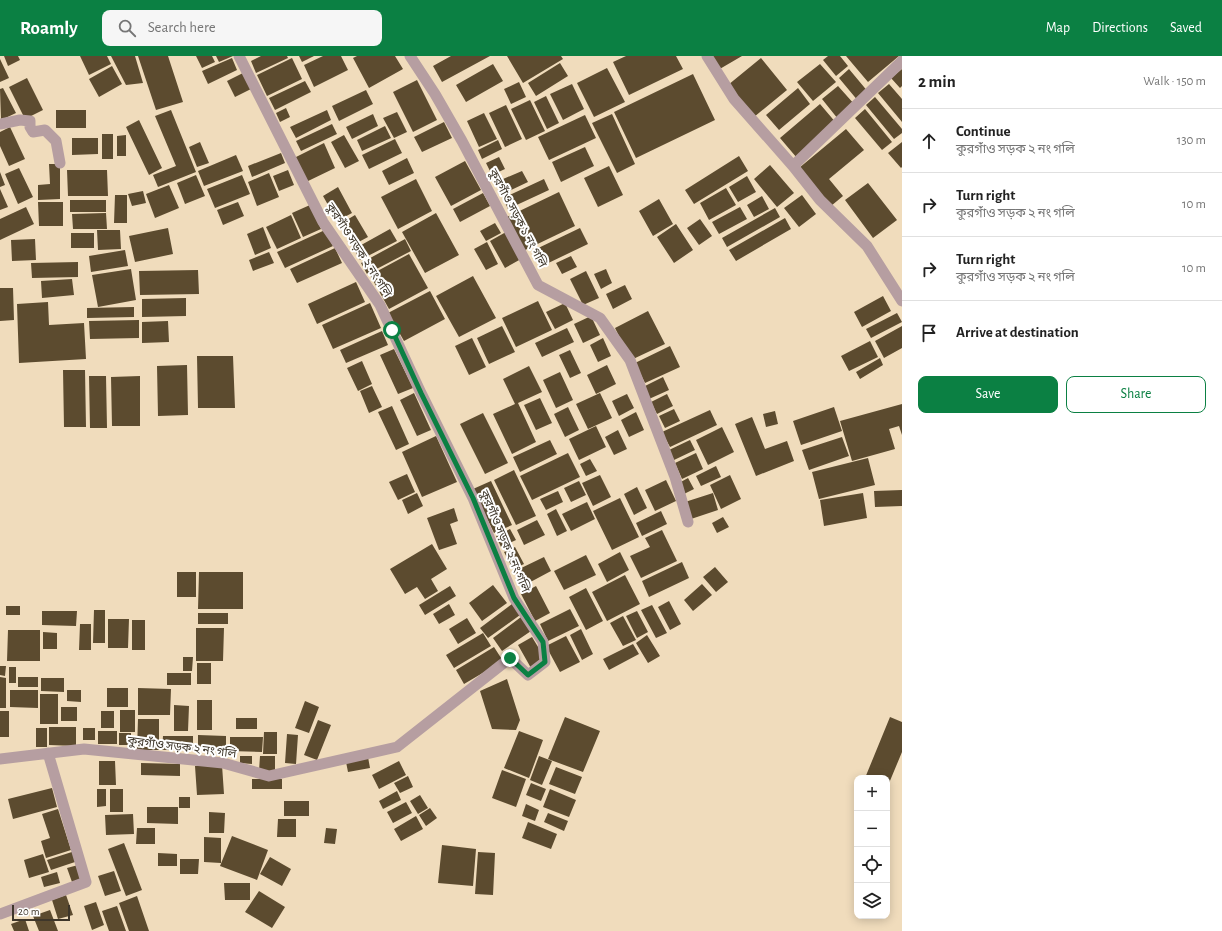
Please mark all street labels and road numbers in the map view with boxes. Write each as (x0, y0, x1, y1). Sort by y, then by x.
street label: কুরগাঁও সড়ক ১ নং গলি (485, 165, 551, 270)
street label: কুরগাঁও সড়ক ২ নং গলি (322, 199, 396, 300)
street label: কুরগাঁও সড়ক ২ নং গলি (476, 487, 534, 595)
street label: কুরগাঁও সড়ক ২ নং গলি (126, 732, 238, 762)

